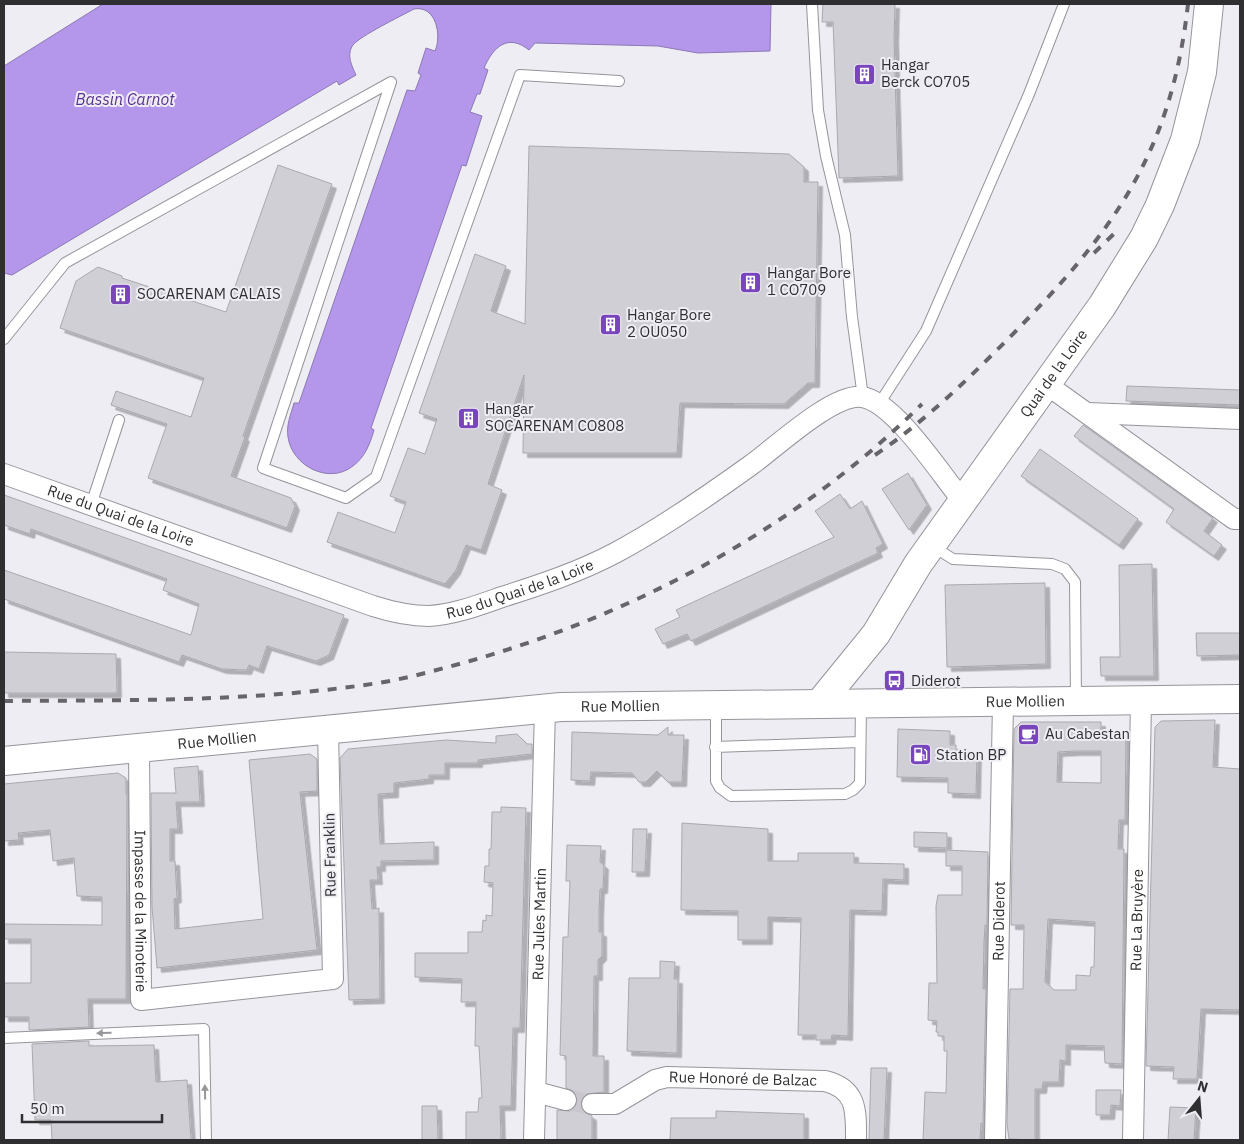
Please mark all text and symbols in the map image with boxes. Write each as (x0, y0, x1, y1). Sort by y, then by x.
place label: Hangar Berck CO705 (881, 55, 970, 91)
building icon: Hangar Berck CO705 (853, 62, 877, 86)
water label: Bassin Carnot (76, 89, 175, 109)
place label: Hangar Bore 1 CO709 (767, 263, 851, 299)
building icon: Hangar Bore 1 CO709 (739, 270, 763, 294)
building icon: SOCARENAM CALAIS (109, 282, 133, 306)
place label: SOCARENAM CALAIS (137, 284, 281, 303)
place label: Hangar Bore 2 OU050 (627, 305, 711, 341)
building icon: Hangar Bore 2 OU050 (599, 312, 623, 336)
street label: Quai de la Loire (1016, 325, 1091, 421)
place label: Hangar SOCARENAM CO808 (485, 399, 624, 435)
building icon: Hangar SOCARENAM CO808 (457, 406, 481, 430)
street label: Rue du Quai de la Loire (45, 480, 197, 550)
street label: Rue du Quai de la Loire (444, 555, 596, 623)
bus stop icon: Diderot (883, 669, 907, 693)
place label: Diderot (911, 671, 961, 690)
street label: Rue Mollien (986, 691, 1065, 711)
street label: Rue Mollien (581, 696, 660, 716)
cafe icon: Au Cabestan (1017, 722, 1041, 746)
place label: Au Cabestan (1045, 724, 1130, 743)
street label: Rue Mollien (177, 727, 257, 753)
fuel station icon: Station BP (908, 743, 932, 767)
place label: Station BP (936, 745, 1006, 764)
street label: Rue Franklin (319, 813, 340, 897)
street label: Impasse de la Minoterie (131, 830, 151, 992)
street label: Rue Jules Martin (528, 867, 550, 981)
street label: Rue La Bruyère (1126, 869, 1147, 971)
street label: Rue Diderot (988, 881, 1009, 961)
one-way arrow (95, 1030, 111, 1038)
street label: Rue Honoré de Balzac (669, 1067, 818, 1090)
north arrow (1174, 1074, 1224, 1124)
text: N (1195, 1076, 1210, 1097)
one-way arrow (201, 1083, 209, 1099)
scale bar (22, 1092, 162, 1124)
text: 50 m (30, 1099, 65, 1118)

